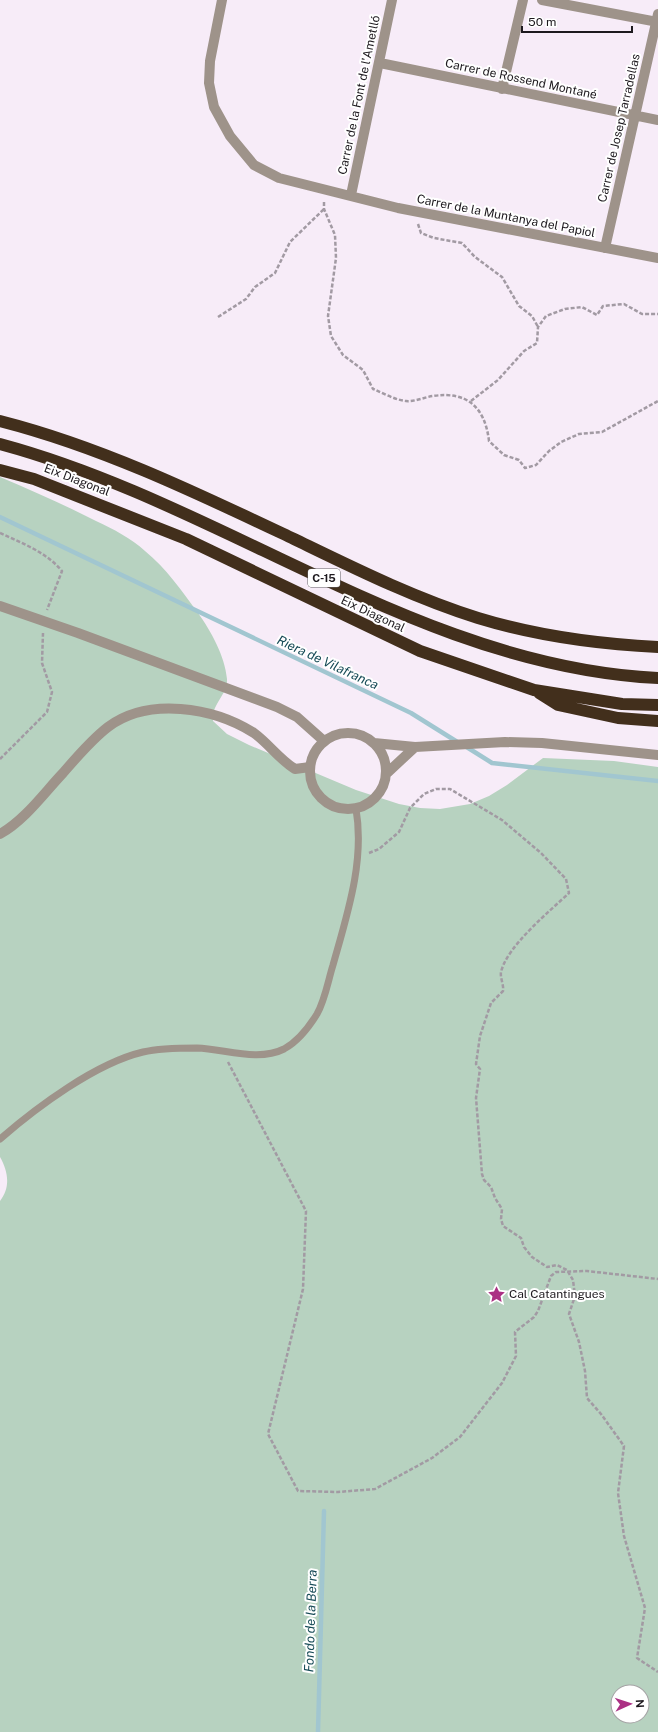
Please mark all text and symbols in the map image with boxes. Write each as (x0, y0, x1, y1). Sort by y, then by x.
scale bar (522, 8, 632, 34)
street label: Carrer de la Font de l'Ametlló (335, 14, 383, 176)
text: 50 m (528, 15, 556, 29)
street label: Carrer de Josep Tarradellas (595, 52, 643, 204)
street label: Carrer de Rossend Montané (444, 56, 598, 102)
street label: Carrer de la Muntanya del Papiol (416, 192, 597, 240)
street label: Eix Diagonal (42, 461, 112, 499)
road number: C-15 (308, 569, 340, 587)
street label: Eix Diagonal (339, 593, 408, 635)
water label: Riera de Vilafranca (275, 632, 381, 693)
place icon: Cal Catantingues (486, 1284, 506, 1304)
place label: Cal Catantingues (509, 1287, 605, 1301)
water label: Fondo de la Berra (301, 1569, 320, 1673)
north arrow (610, 1684, 650, 1724)
text: N (634, 1699, 646, 1708)

